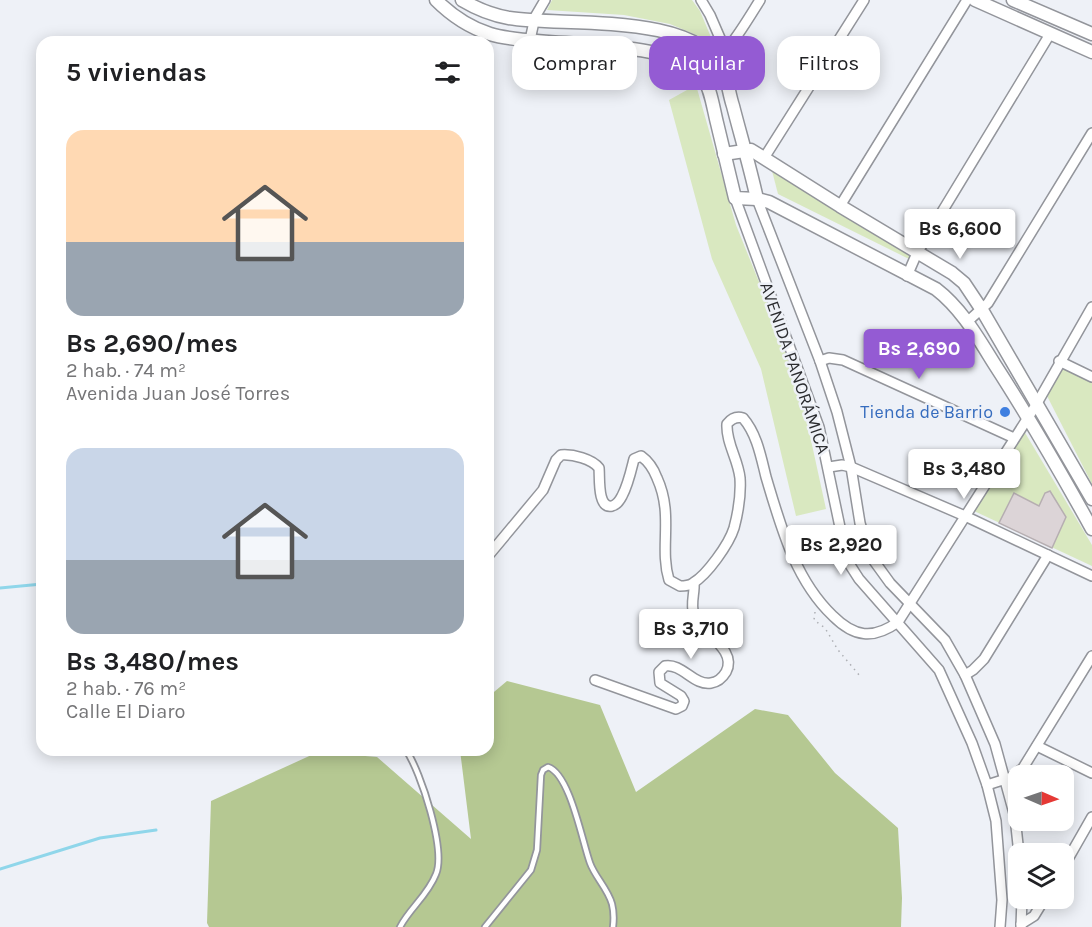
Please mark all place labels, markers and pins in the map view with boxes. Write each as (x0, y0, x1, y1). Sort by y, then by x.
pin: Bs 6,600 (898, 209, 1022, 260)
pin: Bs 2,690 (857, 329, 981, 380)
place label: Tienda de Barrio (860, 401, 993, 423)
marker: Tienda de Barrio (998, 405, 1012, 419)
pin: Bs 3,480 (902, 449, 1026, 500)
pin: Bs 2,920 (779, 525, 903, 576)
pin: Bs 3,710 (629, 609, 753, 660)

